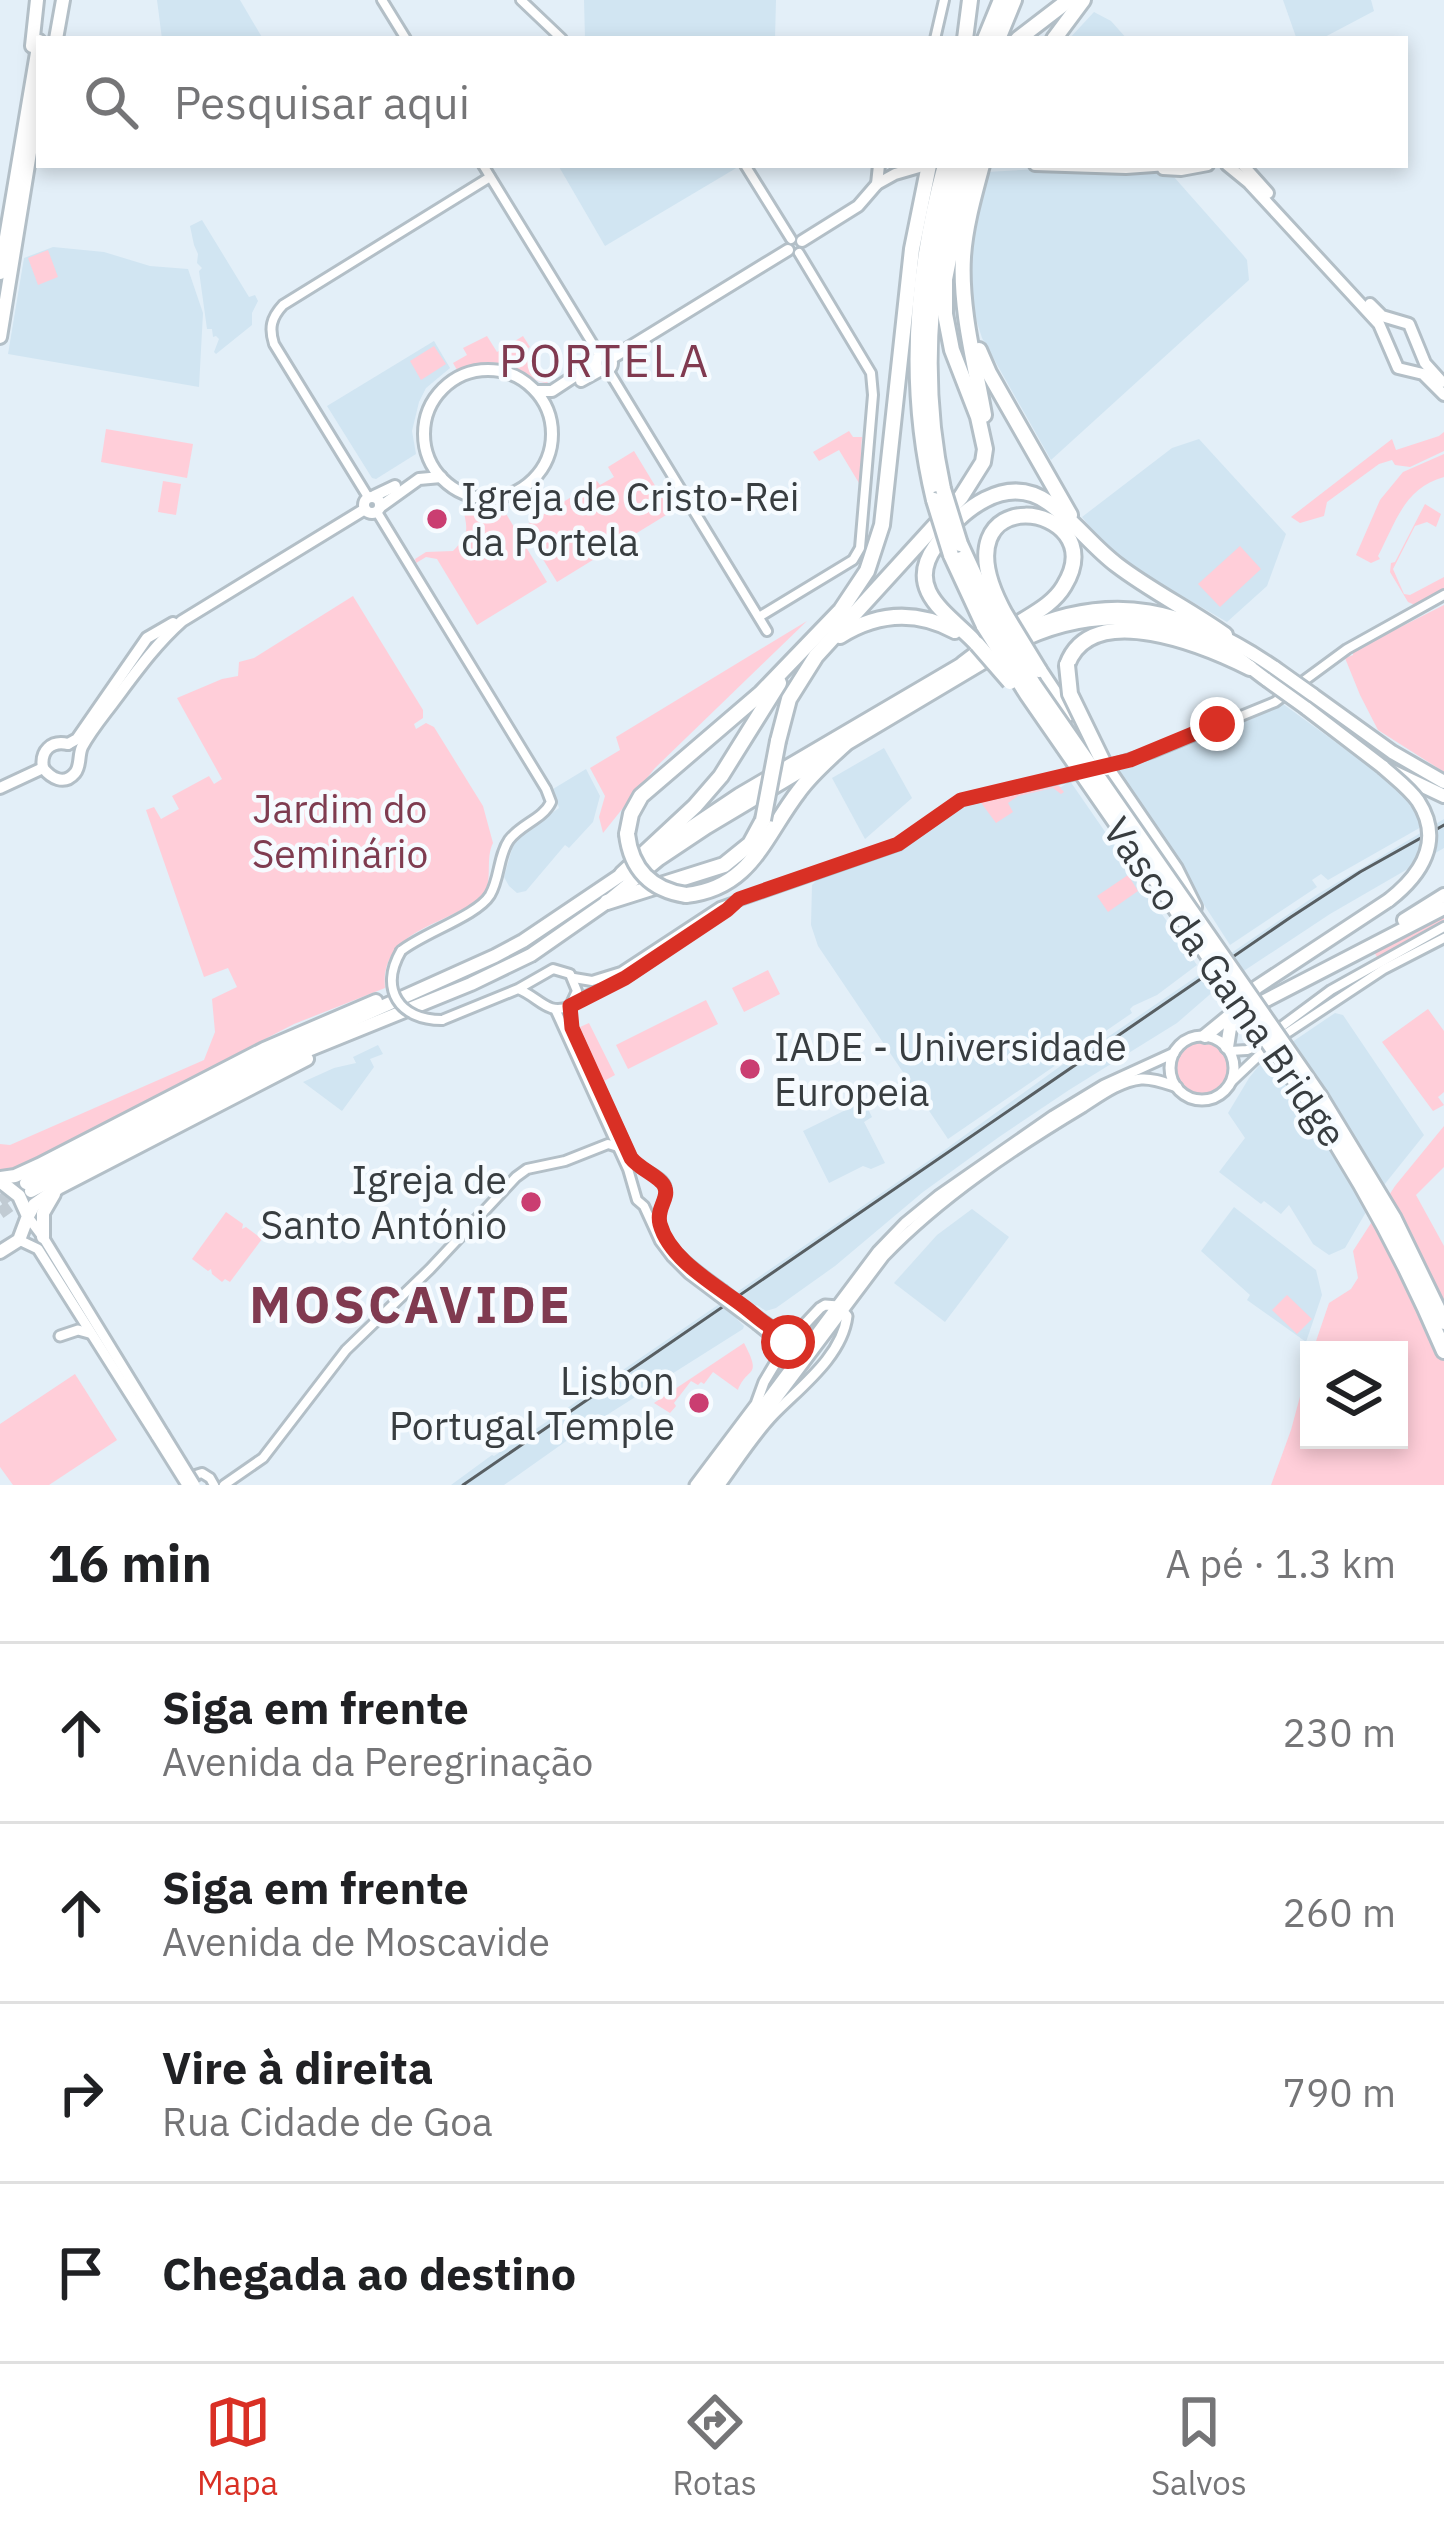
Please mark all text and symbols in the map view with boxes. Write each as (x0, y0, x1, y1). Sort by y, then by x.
search box (36, 36, 1408, 168)
icon: search (78, 69, 144, 135)
text: Pesquisar aqui (174, 73, 470, 131)
district label: PORTELA (499, 331, 711, 389)
place label: Igreja de Cristo-Rei da Portela (461, 471, 800, 567)
marker: Igreja de Cristo-Rei da Portela (424, 506, 450, 532)
route end (1190, 697, 1244, 751)
park label: Jardim do Seminário (252, 783, 428, 879)
street label: Vasco da Gama Bridge (1092, 807, 1359, 1157)
place label: IADE - Universidade Europeia (774, 1021, 1127, 1117)
marker: IADE - Universidade Europeia (737, 1056, 763, 1082)
place label: Igreja de Santo António (261, 1154, 507, 1250)
marker: Igreja de Santo António (518, 1189, 544, 1215)
district label: MOSCAVIDE (249, 1271, 573, 1337)
route start (761, 1315, 815, 1369)
map controls (1300, 1341, 1408, 1449)
button: layers (1300, 1341, 1408, 1449)
place label: Lisbon Portugal Temple (389, 1355, 675, 1451)
marker: Lisbon Portugal Temple (686, 1390, 712, 1416)
text: 16 min (48, 1530, 212, 1596)
text: A pé · 1.3 km (1165, 1538, 1396, 1589)
text: Siga em frente (162, 1678, 469, 1736)
icon: ahead (48, 1700, 114, 1766)
text: 230 m (1283, 1707, 1396, 1758)
text: Avenida da Peregrinação (162, 1736, 593, 1787)
text: Siga em frente (162, 1858, 469, 1916)
icon: ahead (48, 1880, 114, 1946)
text: 260 m (1283, 1887, 1396, 1938)
text: Avenida de Moscavide (162, 1916, 550, 1967)
text: Vire à direita (162, 2038, 433, 2096)
icon: right (48, 2060, 114, 2126)
text: 790 m (1283, 2067, 1396, 2118)
text: Rua Cidade de Goa (162, 2096, 493, 2147)
icon: arrive (48, 2240, 114, 2306)
text: Chegada ao destino (162, 2244, 576, 2302)
tab: Mapa (197, 2389, 278, 2504)
tab: Rotas (672, 2389, 757, 2504)
tab: Salvos (1151, 2389, 1247, 2504)

